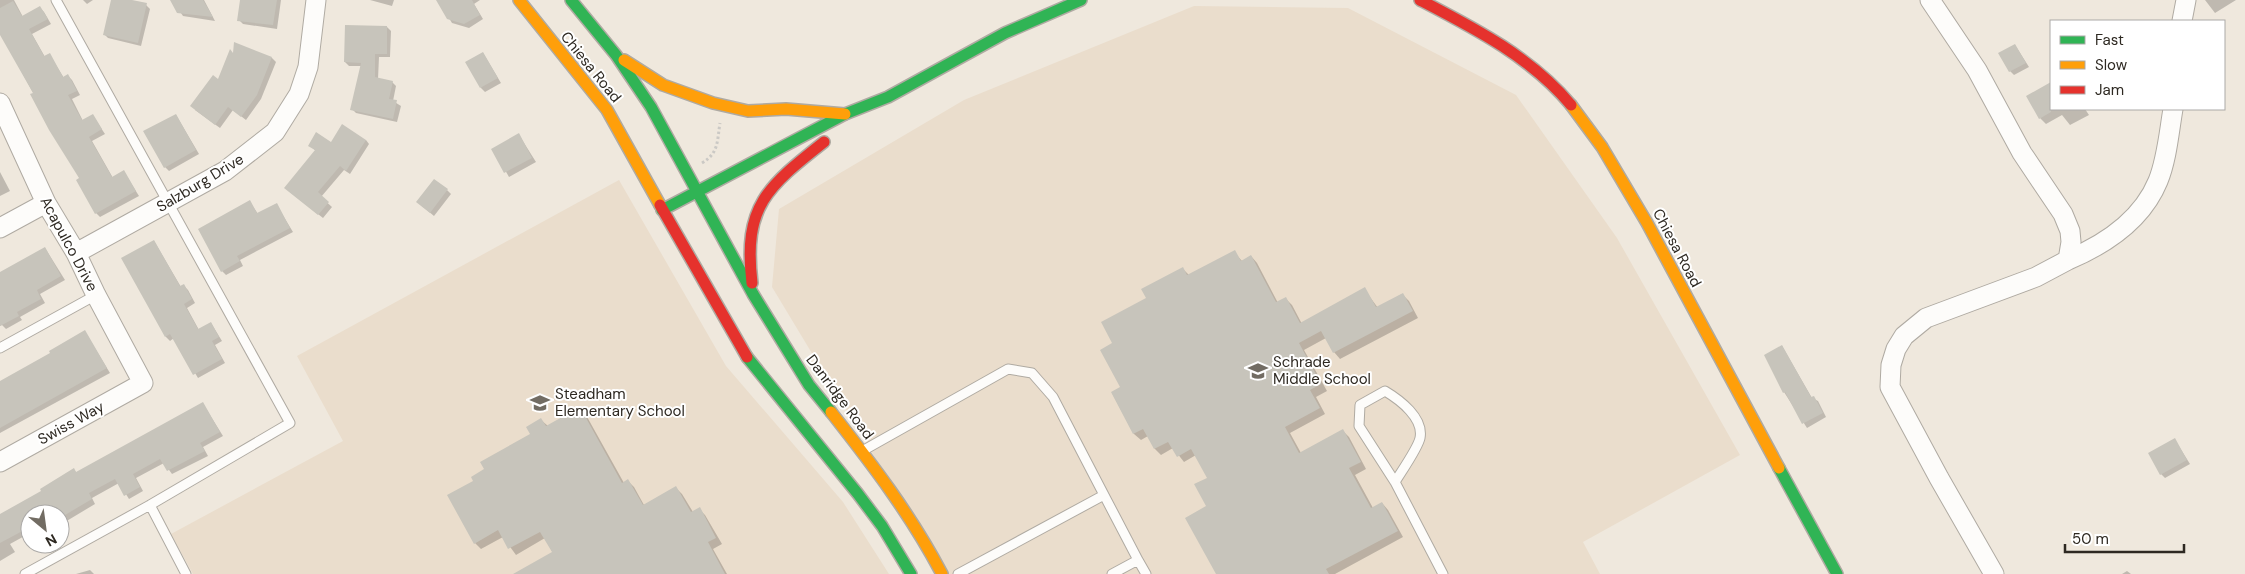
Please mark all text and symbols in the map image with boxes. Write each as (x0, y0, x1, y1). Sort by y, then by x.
legend (2050, 20, 2225, 110)
street label: Chiesa Road (556, 27, 626, 107)
text: Fast (2095, 30, 2124, 50)
text: Slow (2095, 55, 2128, 75)
text: Jam (2095, 80, 2124, 100)
street label: Salzburg Drive (153, 149, 247, 217)
street label: Acapulco Drive (36, 193, 102, 295)
street label: Chiesa Road (1648, 205, 1706, 291)
street label: Danridge Road (802, 351, 878, 443)
place label: Schrade Middle School (1273, 352, 1371, 389)
school or university icon: Schrade Middle School (1247, 360, 1269, 382)
place label: Steadham Elementary School (555, 384, 685, 421)
school or university icon: Steadham Elementary School (529, 392, 551, 414)
street label: Swiss Way (34, 396, 108, 449)
north arrow (20, 504, 70, 554)
scale bar (2065, 522, 2184, 554)
text: 50 m (2072, 529, 2109, 549)
text: N (42, 530, 60, 551)

